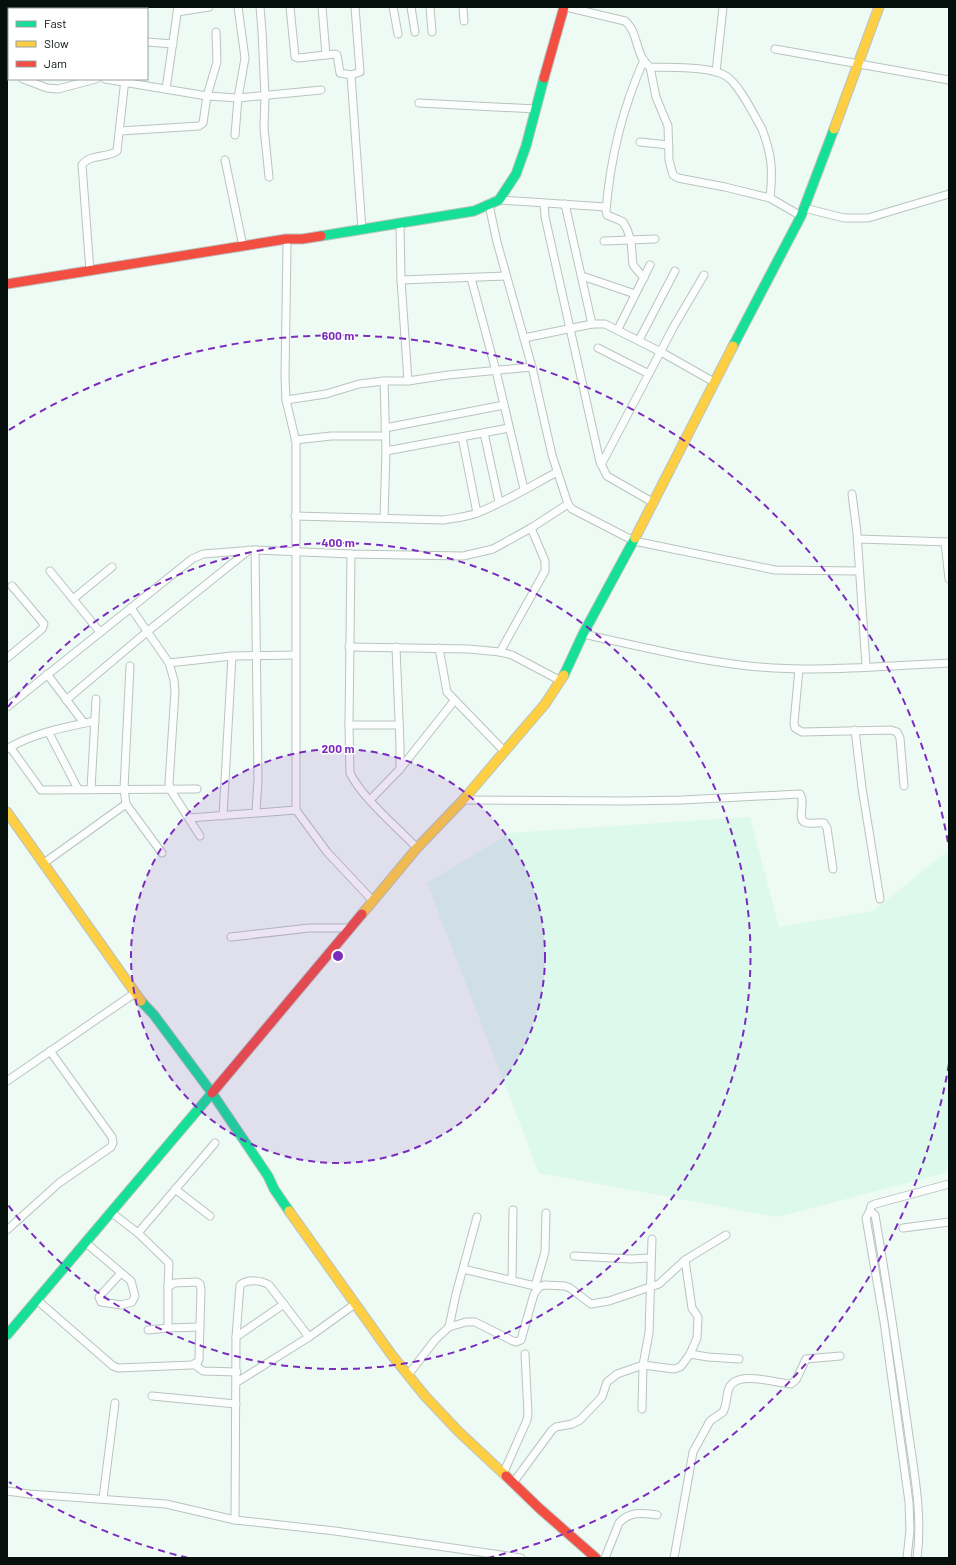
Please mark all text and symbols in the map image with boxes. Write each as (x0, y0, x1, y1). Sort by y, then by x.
legend (8, 8, 148, 80)
text: Fast (44, 16, 67, 30)
text: Slow (44, 36, 69, 50)
text: Jam (44, 56, 67, 70)
text: 600 m (322, 328, 354, 342)
text: 400 m (321, 535, 355, 549)
text: 200 m (322, 741, 354, 755)
centre of rings (331, 949, 345, 963)

